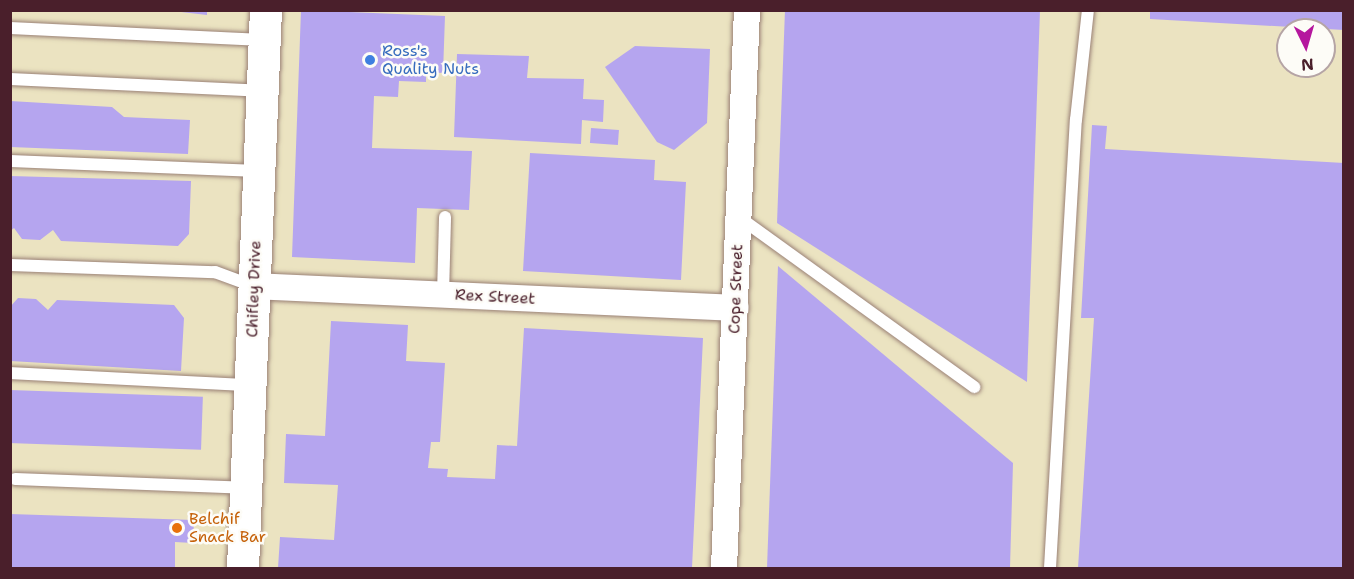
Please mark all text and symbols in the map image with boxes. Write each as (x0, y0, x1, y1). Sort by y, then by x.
north arrow (1276, 18, 1336, 78)
place label: Ross's Quality Nuts (382, 41, 479, 79)
marker: Ross's Quality Nuts (363, 53, 377, 67)
text: N (1300, 53, 1315, 75)
street label: Chifley Drive (243, 240, 265, 338)
street label: Cope Street (725, 244, 747, 334)
street label: Rex Street (454, 285, 536, 309)
place label: Belchif Snack Bar (189, 509, 266, 547)
marker: Belchif Snack Bar (170, 521, 184, 535)

